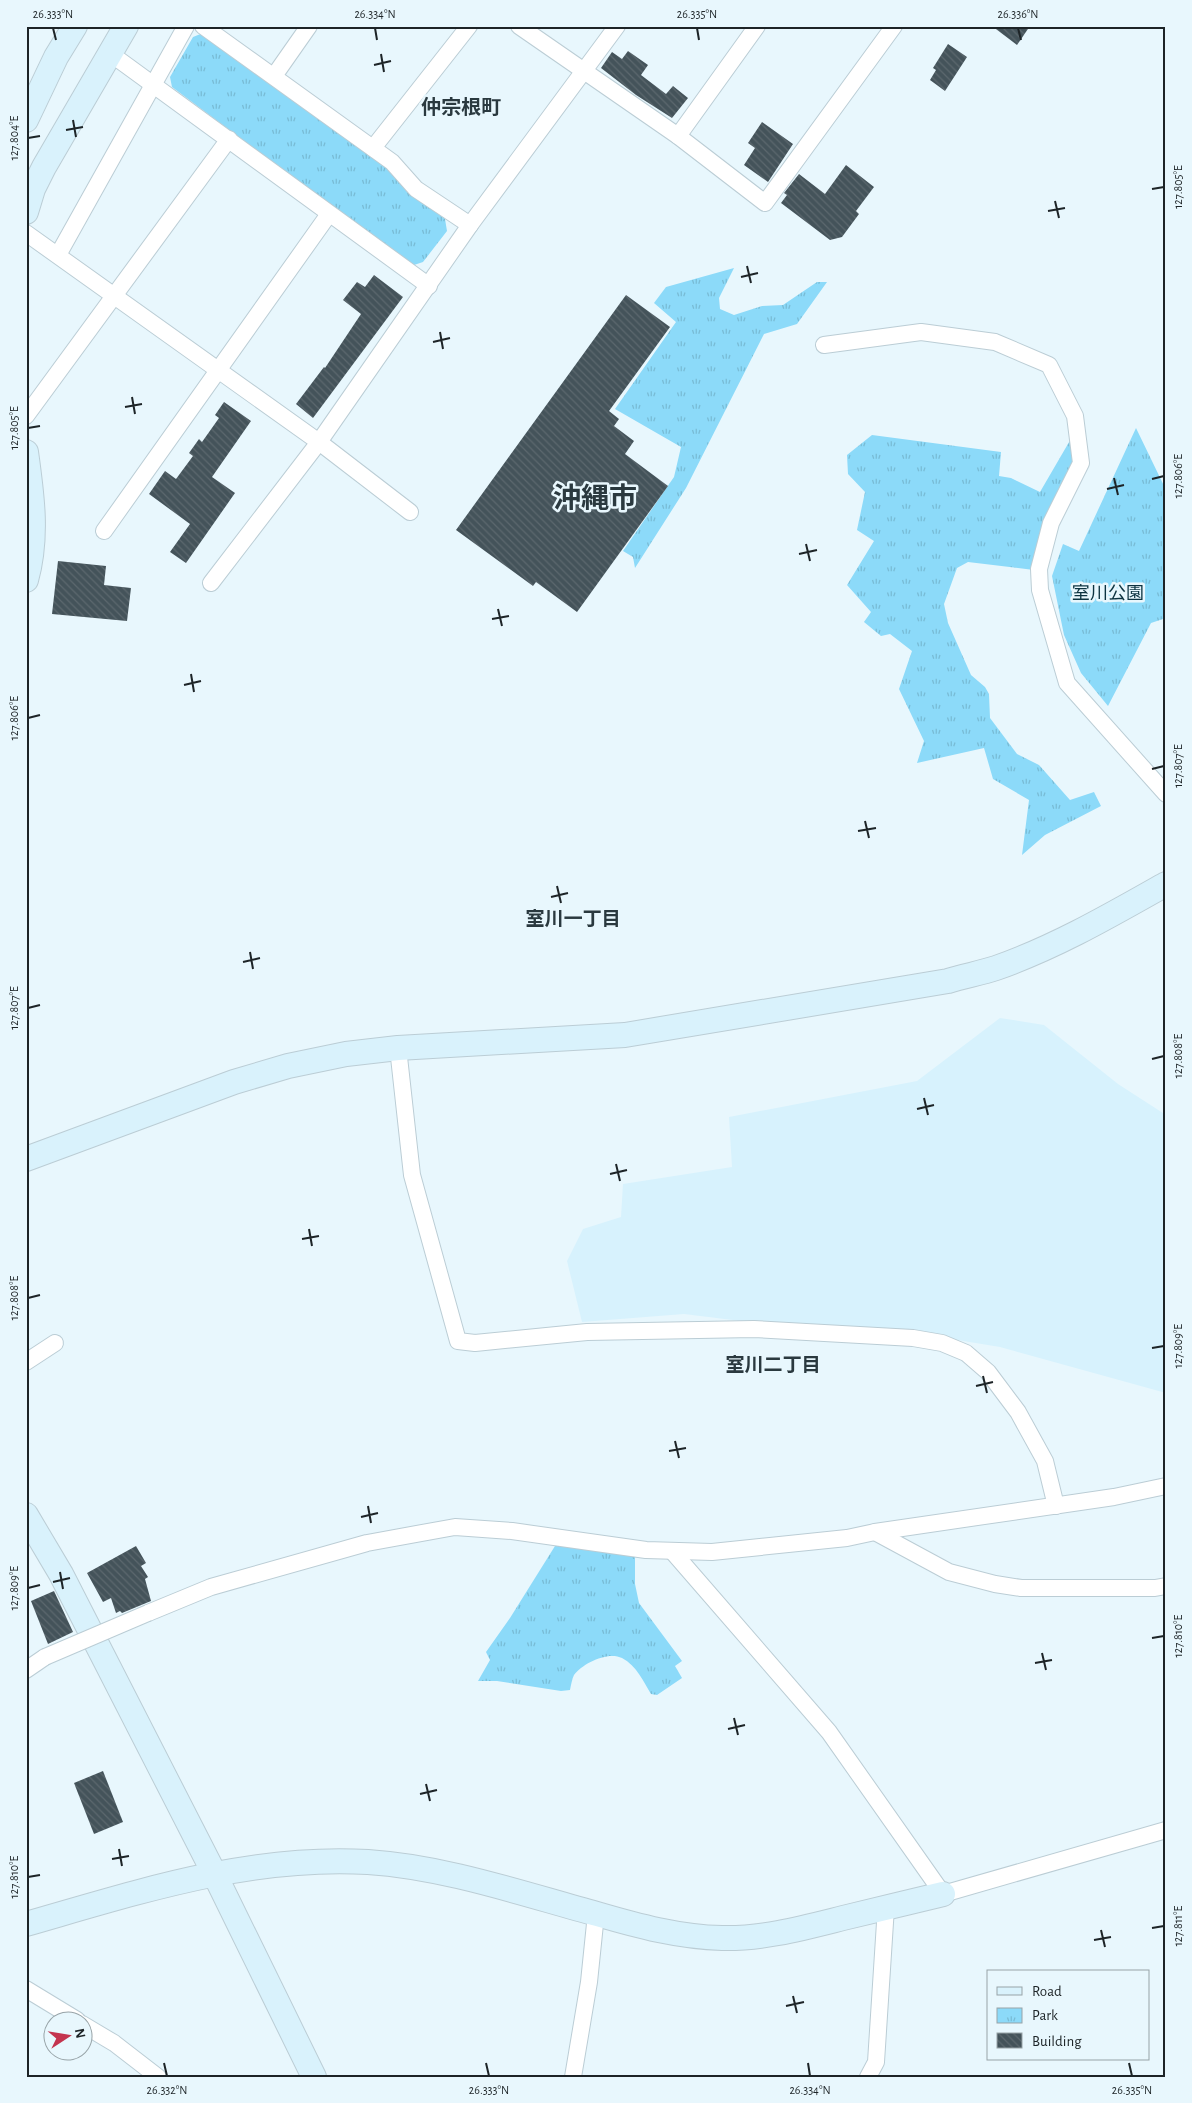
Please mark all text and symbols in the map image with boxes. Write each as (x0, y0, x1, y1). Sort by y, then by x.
text: 26.333°N (33, 8, 73, 20)
text: 26.334°N (354, 8, 396, 20)
text: 26.335°N (677, 8, 717, 20)
text: 26.336°N (997, 8, 1039, 20)
district label: 仲宗根町 (421, 96, 501, 118)
text: 127.804°E (8, 116, 20, 160)
text: 127.805°E (1172, 165, 1184, 209)
text: 127.805°E (8, 406, 20, 450)
text: 127.806°E (1172, 454, 1184, 498)
district label: 沖縄市 (553, 483, 637, 513)
park label: 室川公園 (1072, 584, 1144, 603)
text: 127.806°E (8, 696, 20, 740)
text: 127.807°E (1172, 744, 1184, 788)
district label: 室川一丁目 (525, 909, 621, 929)
text: 127.807°E (8, 986, 20, 1030)
text: 127.808°E (1172, 1034, 1184, 1078)
text: 127.808°E (8, 1276, 20, 1320)
text: 127.809°E (1172, 1324, 1184, 1368)
district label: 室川二丁目 (725, 1355, 821, 1375)
text: 127.809°E (8, 1566, 20, 1610)
text: 127.810°E (1172, 1614, 1184, 1657)
text: 127.810°E (8, 1855, 20, 1898)
text: 127.811°E (1172, 1905, 1184, 1946)
legend (987, 1970, 1150, 2060)
text: Road (1032, 1984, 1062, 1999)
text: Park (1032, 2008, 1058, 2023)
north arrow (42, 2010, 92, 2060)
text: N (72, 2027, 88, 2040)
text: Building (1032, 2034, 1082, 2049)
text: 26.332°N (147, 2084, 187, 2096)
text: 26.333°N (469, 2084, 509, 2096)
text: 26.334°N (789, 2084, 831, 2096)
text: 26.335°N (1112, 2084, 1152, 2096)

